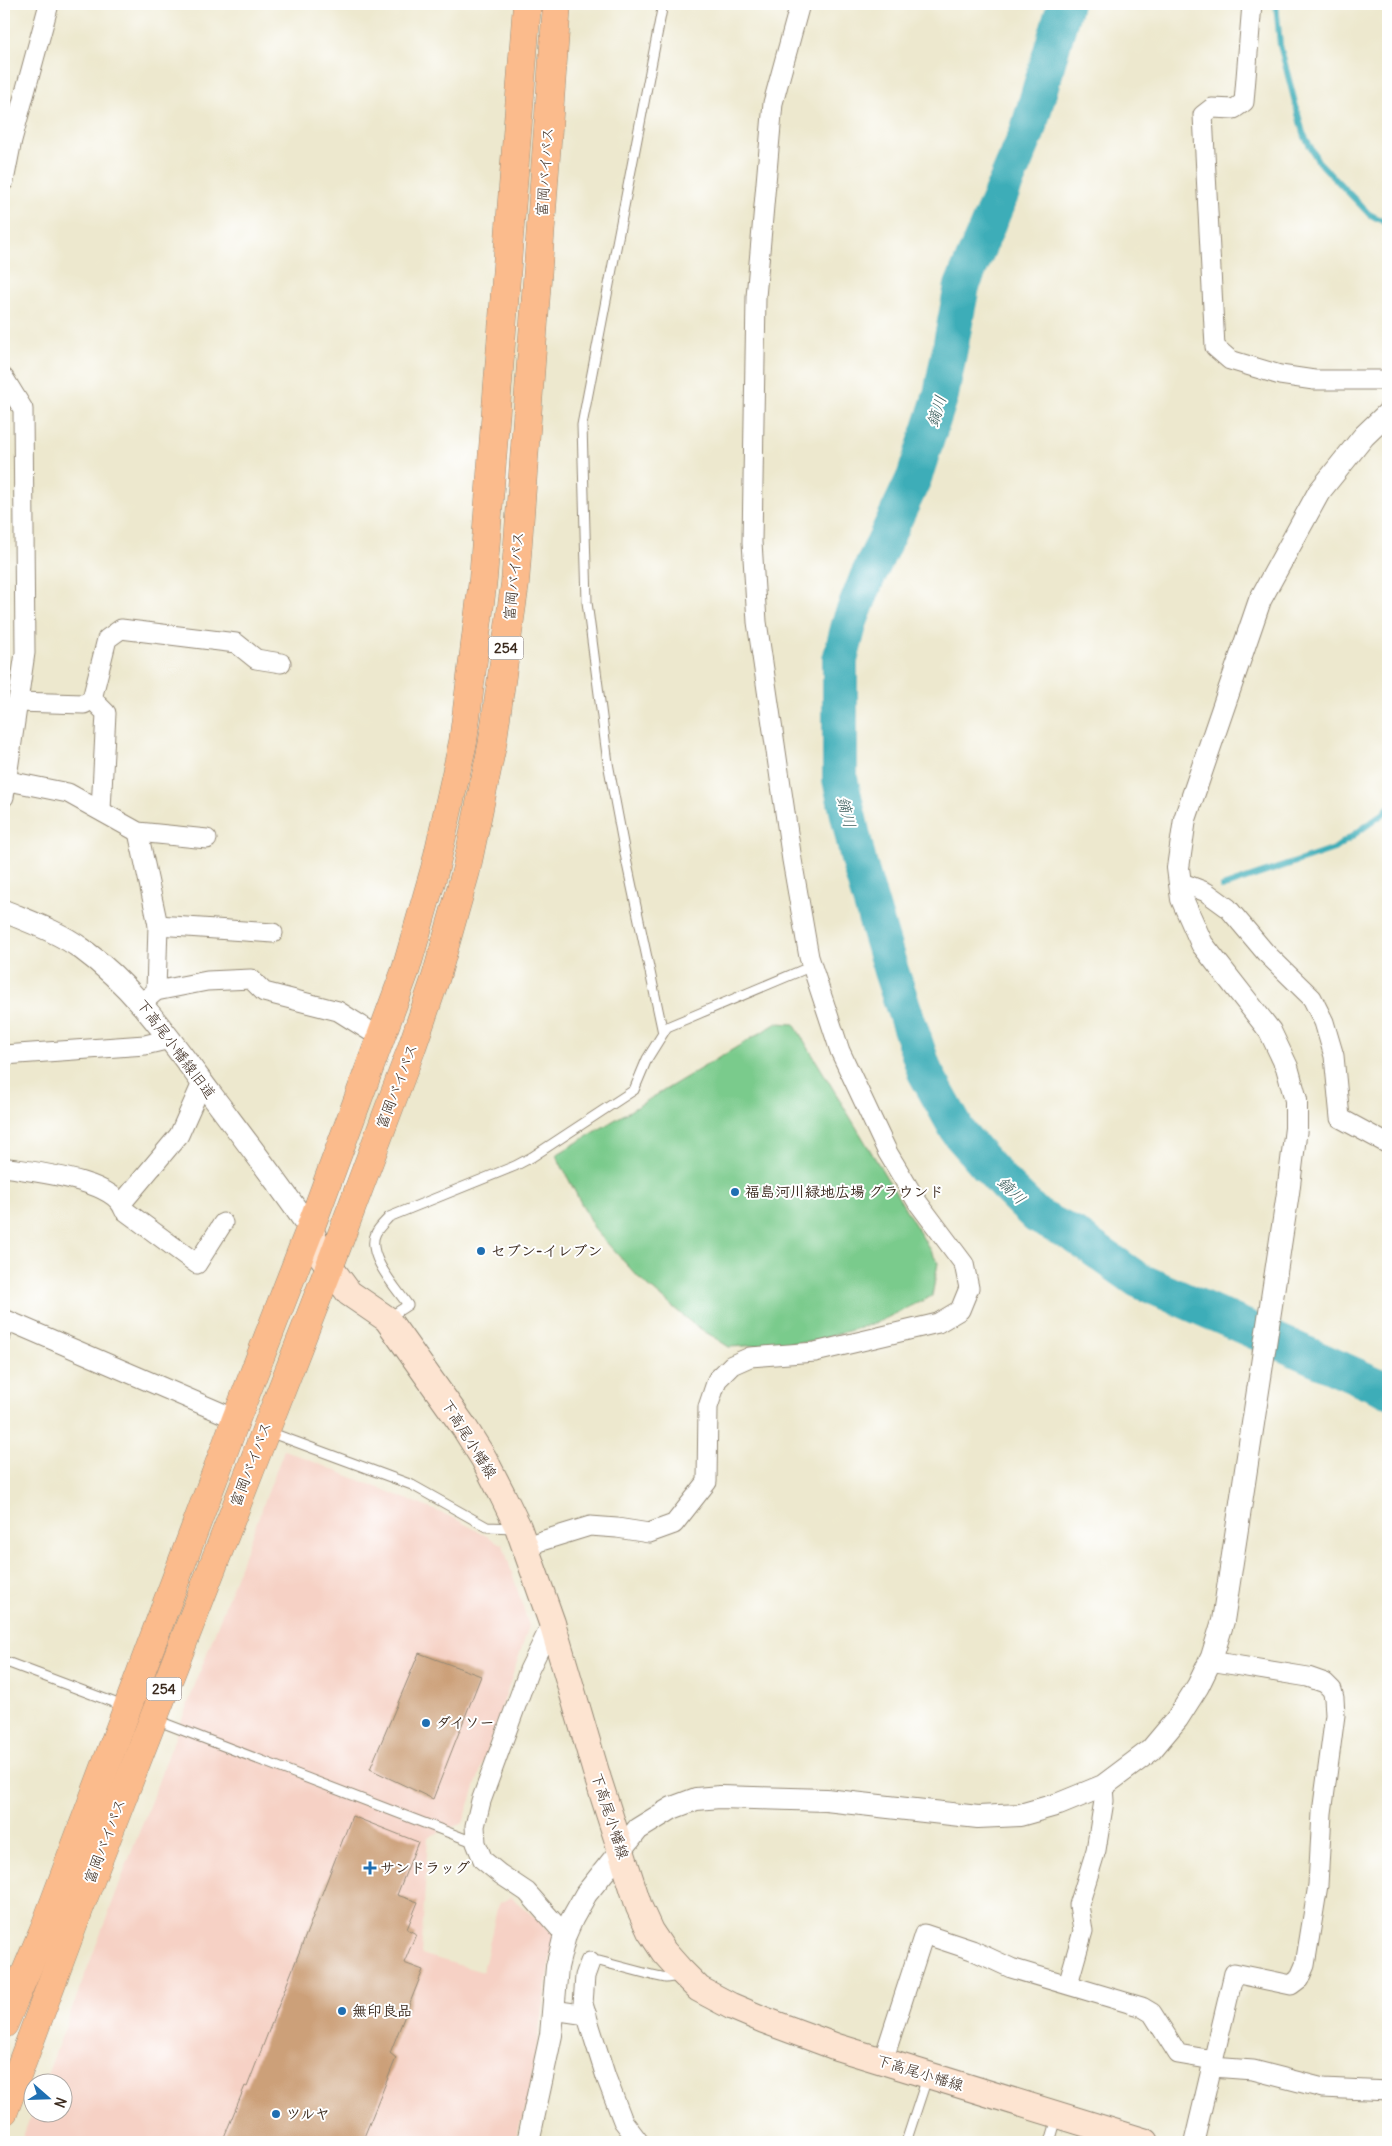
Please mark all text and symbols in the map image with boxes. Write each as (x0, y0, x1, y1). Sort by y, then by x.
street label: 富岡バイパス (532, 127, 557, 217)
water label: 鏑川 (922, 393, 950, 429)
street label: 富岡バイパス (499, 530, 528, 622)
road number: 254 (488, 636, 524, 660)
water label: 鏑川 (834, 794, 860, 830)
street label: 下高尾小幡線旧道 (133, 995, 220, 1102)
street label: 富岡バイパス (372, 1041, 421, 1131)
water label: 鏑川 (994, 1172, 1030, 1208)
place label: 福島河川緑地広場 グラウンド (745, 1182, 944, 1201)
marker: 福島河川緑地広場 グラウンド (729, 1186, 741, 1198)
place label: セブン-イレブン (491, 1241, 602, 1260)
marker: セブン-イレブン (475, 1245, 487, 1257)
street label: 下高尾小幡線 (438, 1396, 501, 1482)
street label: 富岡バイパス (226, 1419, 275, 1509)
road number: 254 (146, 1678, 182, 1700)
place label: ダイソー (436, 1713, 495, 1732)
marker: ダイソー (420, 1717, 432, 1729)
street label: 下高尾小幡線 (588, 1770, 633, 1862)
street label: 富岡バイパス (80, 1796, 129, 1886)
place label: サンドラッグ (380, 1858, 470, 1877)
marker: サンドラッグ (364, 1862, 376, 1874)
place label: 無印良品 (352, 2001, 412, 2020)
marker: 無印良品 (336, 2005, 348, 2017)
street label: 下高尾小幡線 (874, 2050, 966, 2095)
north arrow (22, 2074, 72, 2124)
text: N (50, 2095, 70, 2110)
place label: ツルヤ (286, 2104, 330, 2123)
marker: ツルヤ (270, 2108, 282, 2120)

